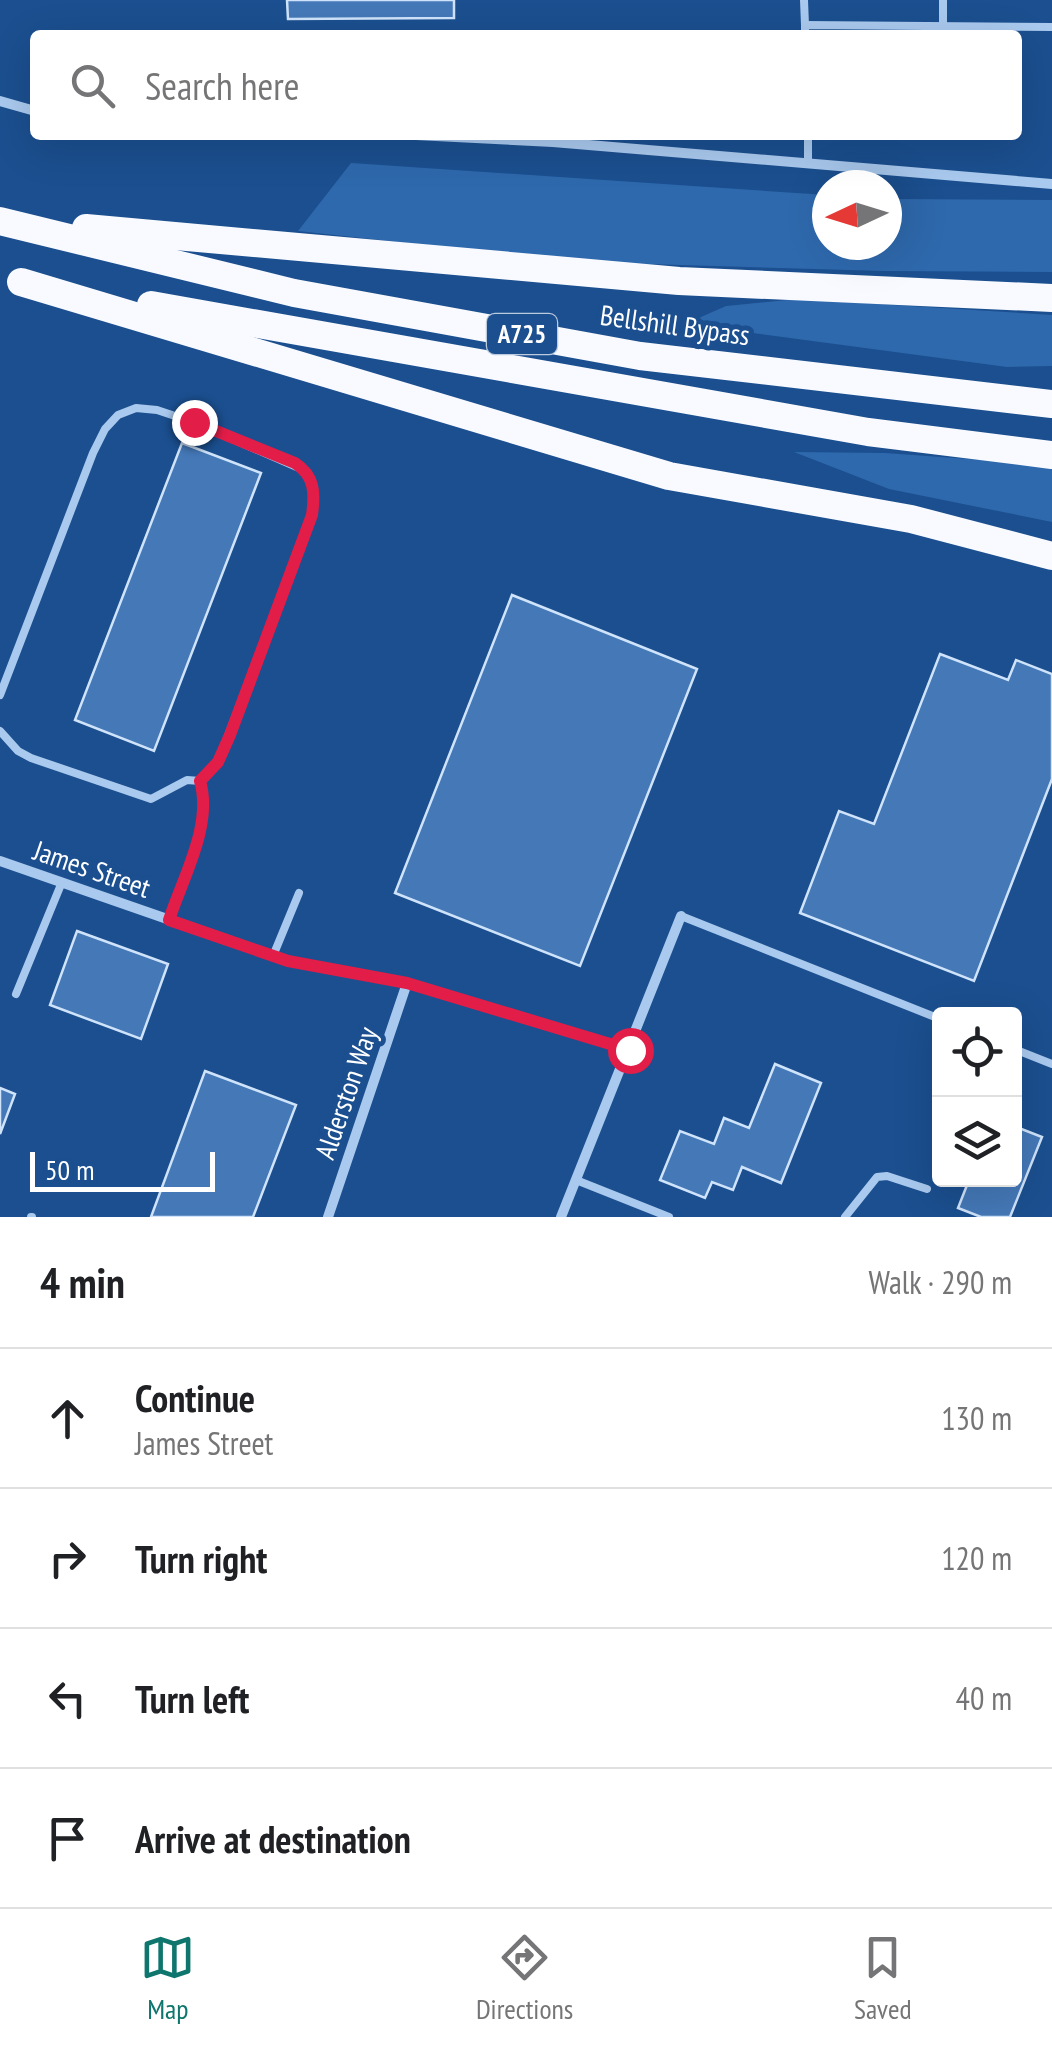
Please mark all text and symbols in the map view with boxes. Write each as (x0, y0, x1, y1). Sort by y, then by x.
search box (30, 30, 1022, 140)
icon: search (65, 58, 120, 113)
text: Search here (145, 61, 299, 110)
north arrow (812, 170, 902, 260)
street label: Bellshill Bypass (598, 296, 752, 353)
road number: A725 (487, 314, 557, 354)
route end (172, 400, 218, 446)
street label: James Street (28, 831, 156, 906)
map controls (932, 1007, 1022, 1187)
button: locate (932, 1007, 1022, 1097)
street label: Alderston Way (306, 1021, 386, 1164)
route start (608, 1028, 654, 1074)
button: layers (932, 1097, 1022, 1187)
scale bar (30, 1147, 215, 1192)
text: 50 m (45, 1151, 94, 1188)
text: 4 min (40, 1255, 125, 1310)
text: Walk · 290 m (868, 1261, 1012, 1303)
text: Continue (135, 1373, 255, 1422)
icon: ahead (40, 1391, 95, 1446)
text: 130 m (941, 1397, 1012, 1439)
text: James Street (135, 1422, 273, 1464)
icon: right (40, 1531, 95, 1586)
text: Turn right (135, 1534, 267, 1583)
text: 120 m (941, 1537, 1012, 1579)
icon: left (40, 1671, 95, 1726)
text: Turn left (135, 1674, 249, 1723)
text: 40 m (956, 1677, 1012, 1719)
icon: arrive (40, 1811, 95, 1866)
text: Arrive at destination (135, 1814, 411, 1863)
tab: Map (140, 1930, 195, 2027)
tab: Directions (476, 1930, 573, 2027)
tab: Saved (854, 1930, 912, 2027)

